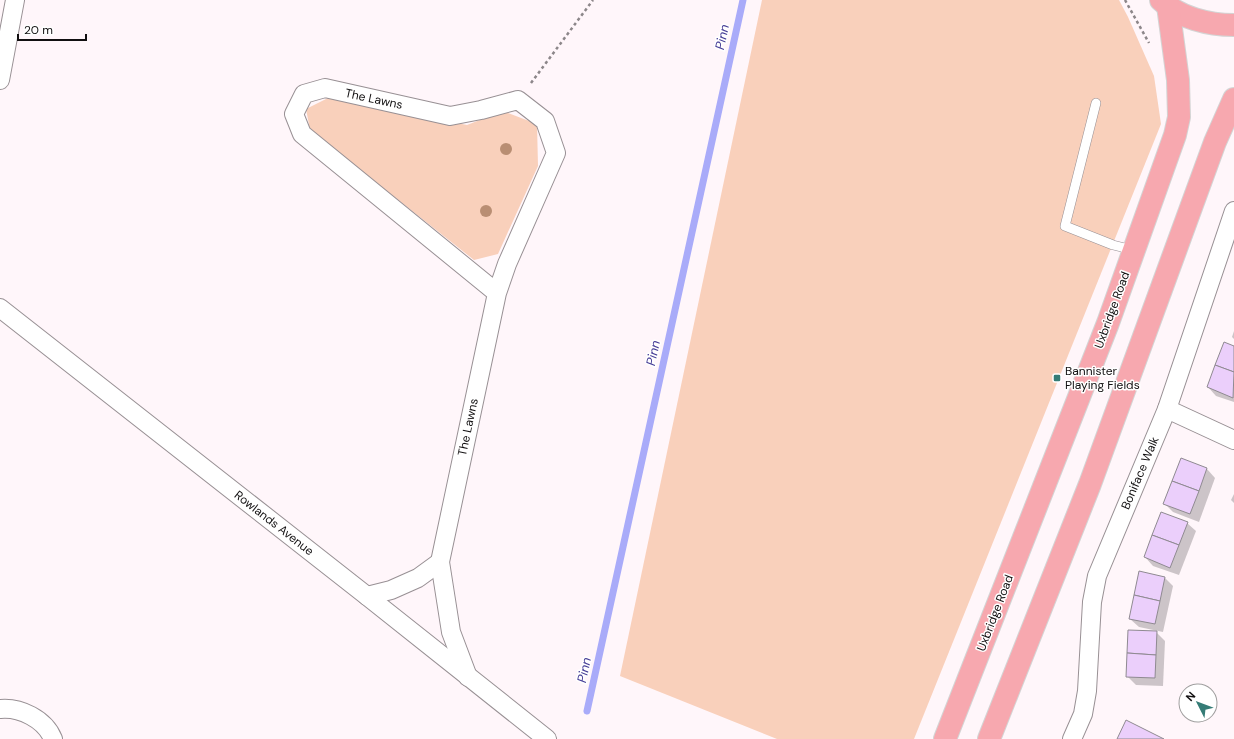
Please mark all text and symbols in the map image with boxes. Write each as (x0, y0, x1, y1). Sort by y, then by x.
scale bar (18, 16, 86, 42)
text: 20 m (24, 22, 53, 38)
water label: Pinn (711, 23, 733, 51)
street label: The Lawns (344, 85, 404, 113)
street label: Uxbridge Road (1091, 269, 1133, 351)
water label: Pinn (642, 339, 664, 367)
place label: Bannister Playing Fields (1065, 363, 1140, 393)
marker: Bannister Playing Fields (1052, 373, 1062, 383)
street label: The Lawns (454, 397, 482, 457)
street label: Boniface Walk (1117, 434, 1163, 512)
street label: Rowlands Avenue (231, 487, 317, 559)
street label: Uxbridge Road (973, 573, 1017, 653)
water label: Pinn (573, 656, 595, 684)
north arrow (1178, 683, 1218, 723)
text: N (1183, 689, 1198, 704)

